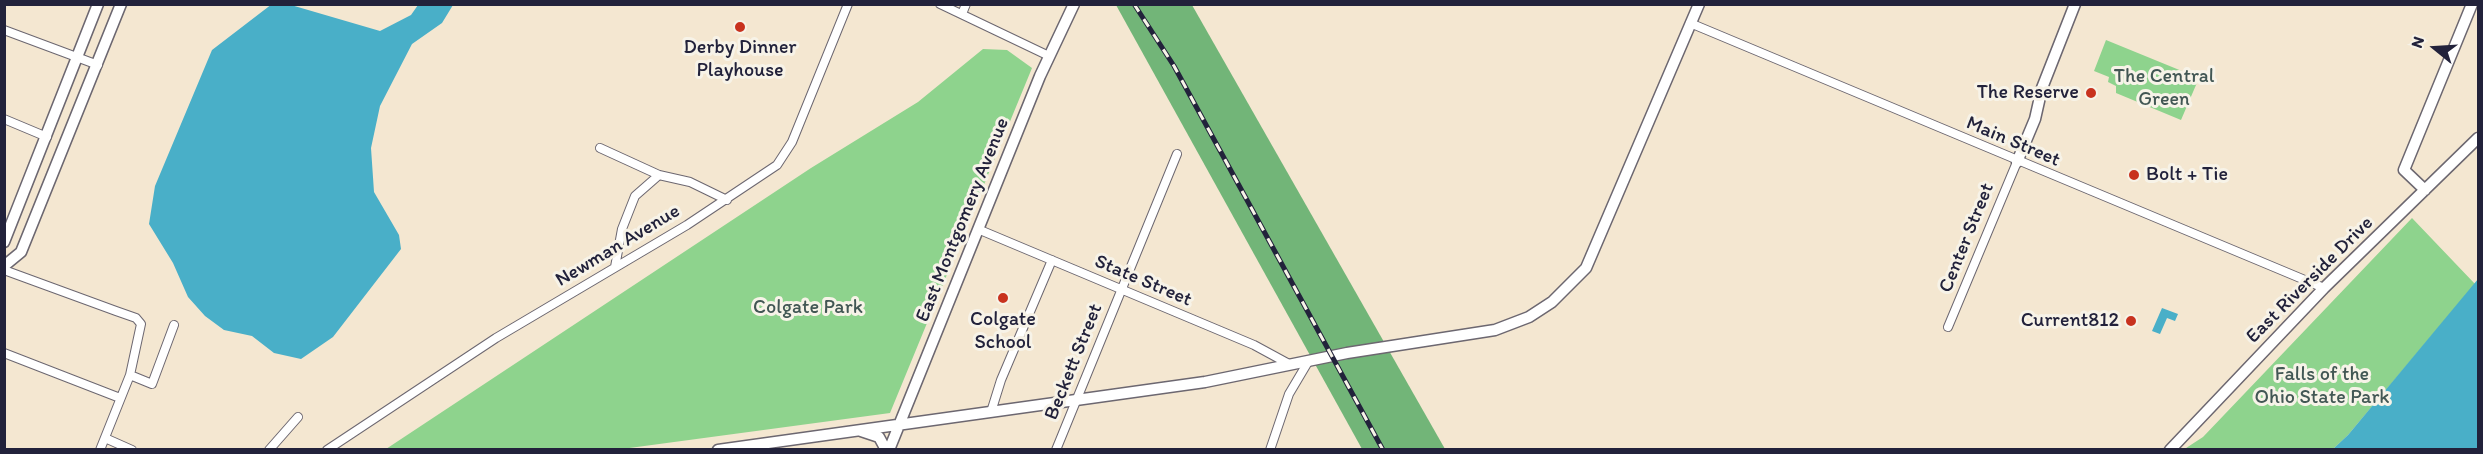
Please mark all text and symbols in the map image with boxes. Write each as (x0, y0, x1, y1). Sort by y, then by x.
north arrow (2405, 18, 2465, 78)
marker: Derby Dinner Playhouse (733, 20, 747, 34)
text: N (2407, 34, 2428, 50)
place label: Derby Dinner Playhouse (684, 36, 796, 83)
park label: The Central Green (2114, 65, 2214, 112)
place label: The Reserve (1977, 81, 2079, 105)
marker: The Reserve (2084, 86, 2098, 100)
street label: Main Street (1962, 111, 2064, 173)
street label: East Montgomery Avenue (911, 114, 1015, 326)
place label: Bolt + Tie (2146, 163, 2228, 187)
marker: Bolt + Tie (2127, 168, 2141, 182)
street label: Center Street (1934, 180, 2000, 296)
street label: Newman Avenue (551, 199, 685, 293)
street label: East Riverside Drive (2241, 211, 2379, 349)
street label: State Street (1091, 250, 1195, 312)
marker: Colgate School (996, 291, 1010, 305)
park label: Colgate Park (753, 296, 863, 320)
street label: Beckett Street (1040, 300, 1108, 424)
place label: Colgate School (970, 308, 1036, 355)
place label: Current812 (2021, 309, 2119, 333)
marker: Current812 (2124, 314, 2138, 328)
park label: Falls of the Ohio State Park (2254, 363, 2390, 410)

